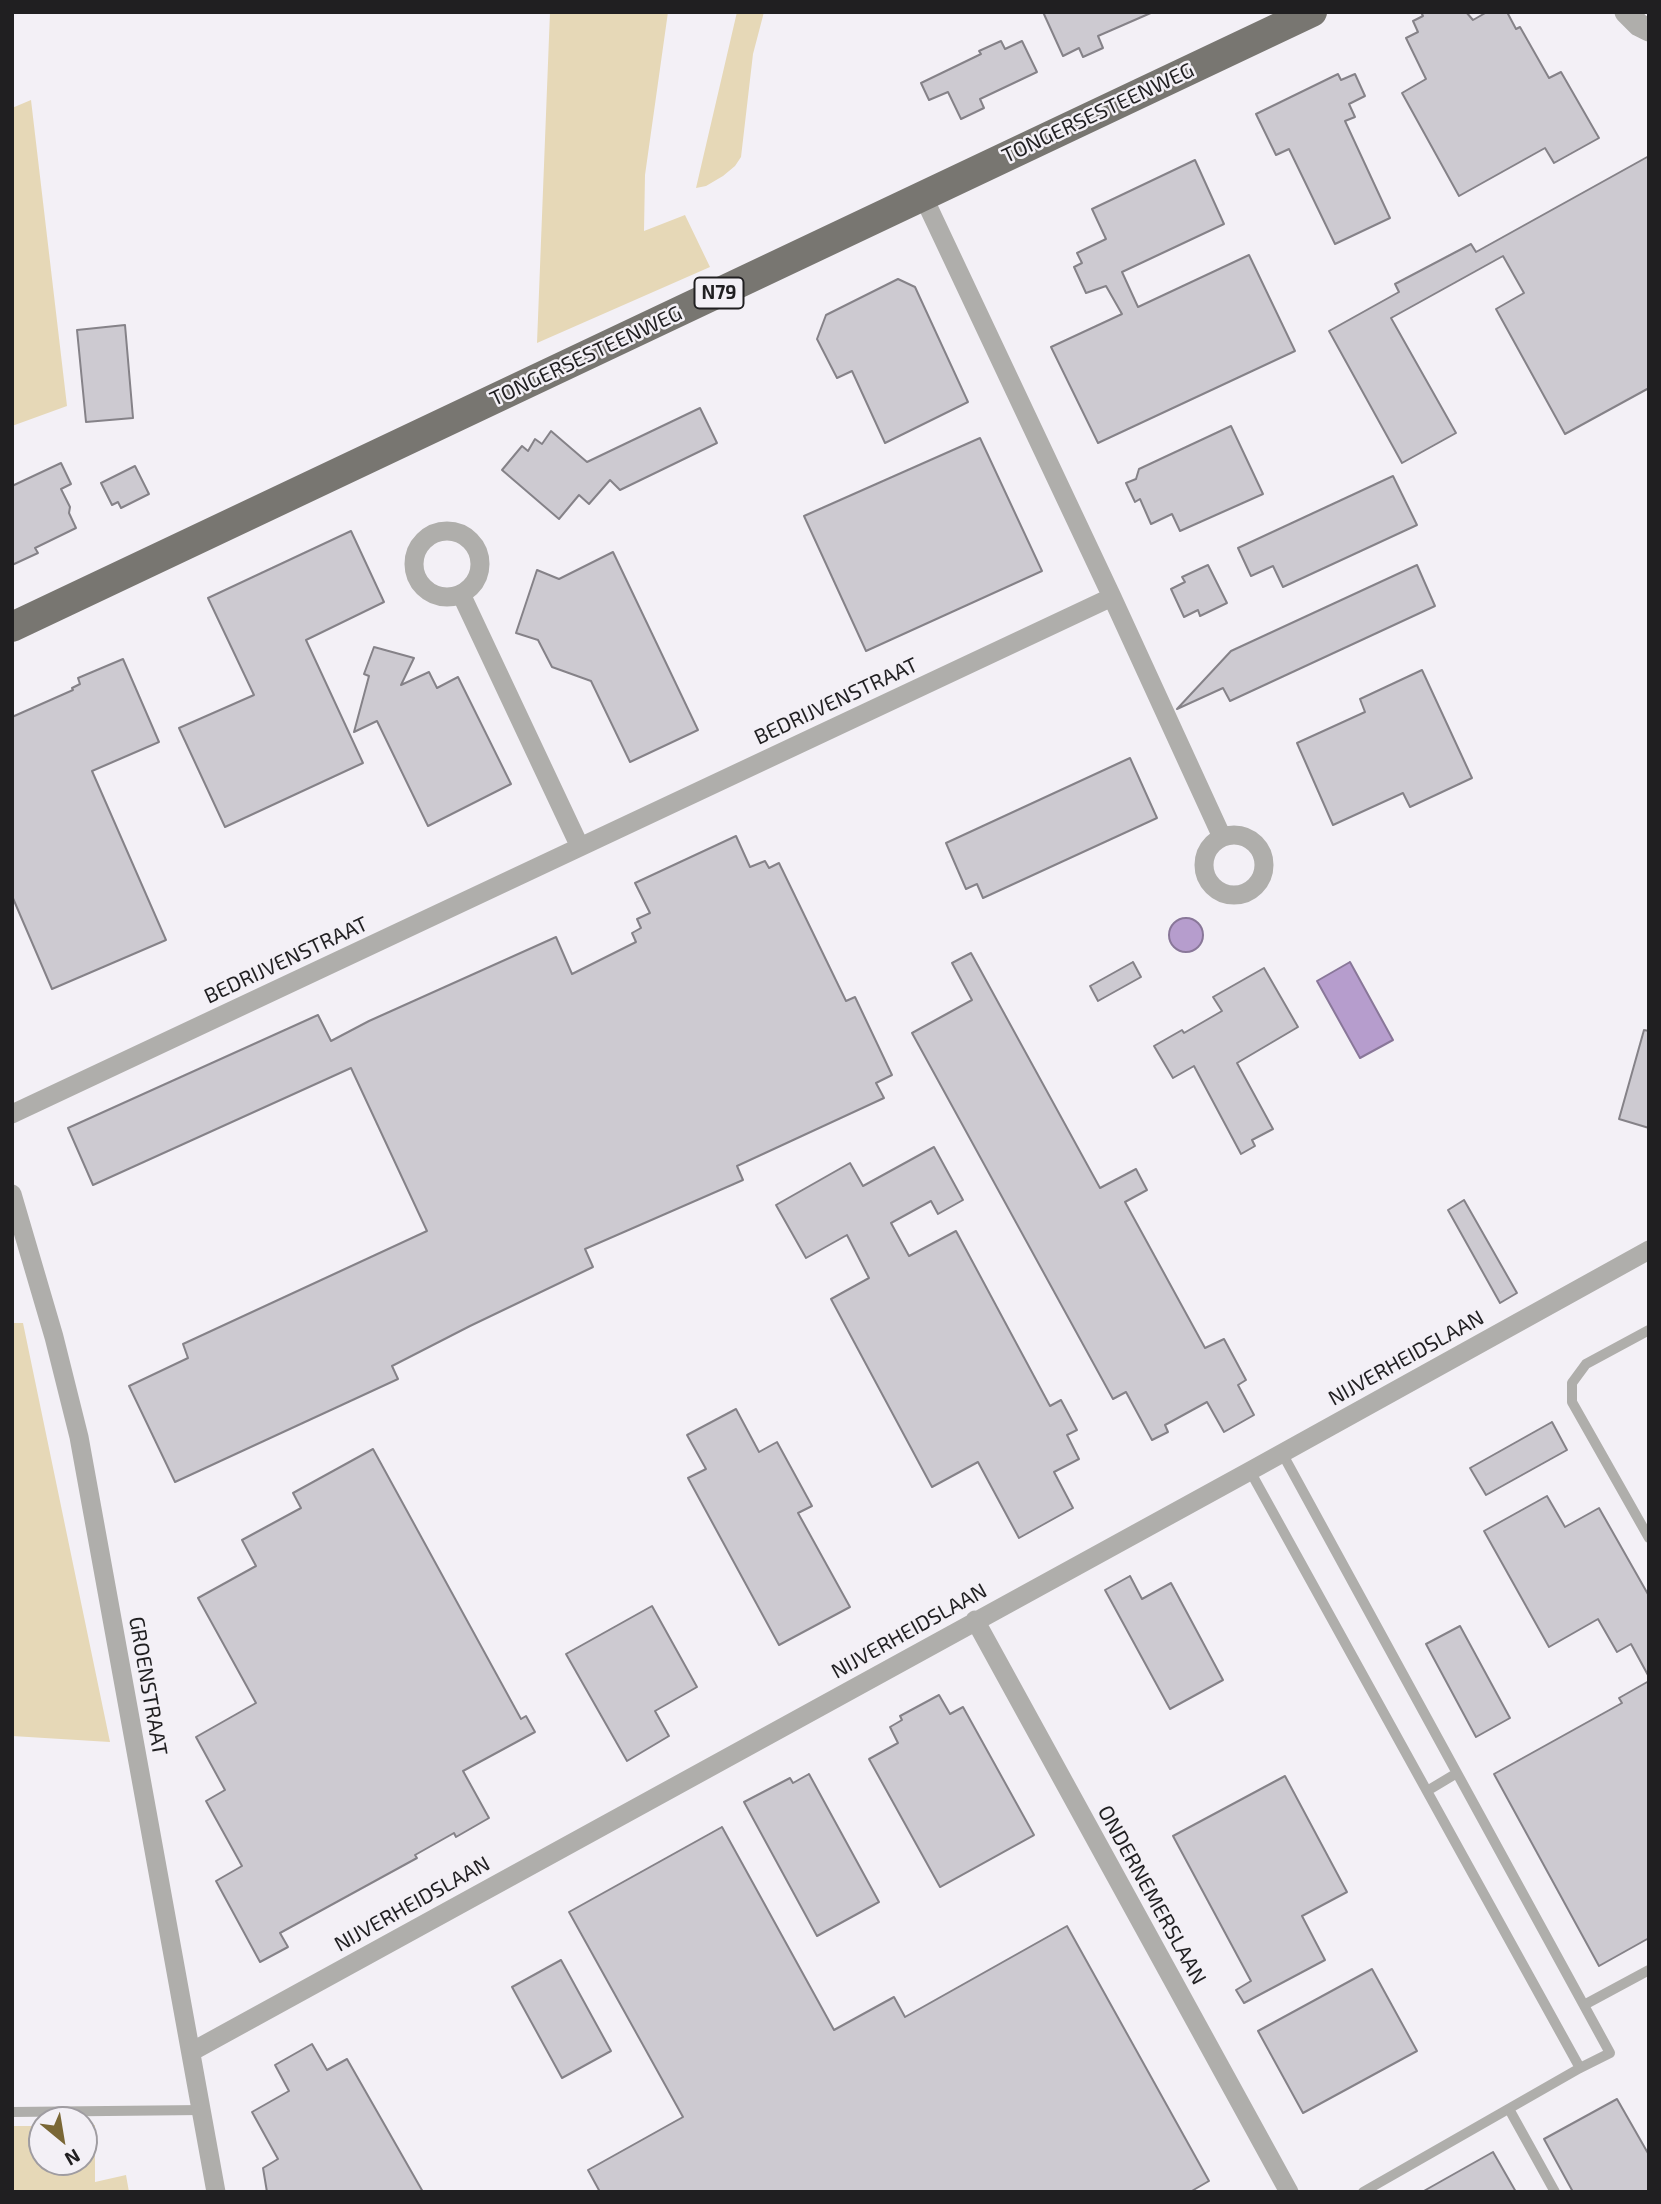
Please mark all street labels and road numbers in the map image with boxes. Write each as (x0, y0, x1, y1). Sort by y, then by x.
street label: TONGERSESTEENWEG (998, 57, 1198, 169)
road number: N79 (694, 278, 744, 308)
street label: TONGERSESTEENWEG (486, 300, 686, 412)
street label: BEDRIJVENSTRAAT (750, 652, 922, 750)
street label: BEDRIJVENSTRAAT (200, 911, 372, 1009)
street label: NIJVERHEIDSLAAN (1324, 1305, 1488, 1411)
street label: NIJVERHEIDSLAAN (827, 1578, 991, 1684)
street label: GROENSTRAAT (123, 1614, 173, 1758)
street label: ONDERNEMERSLAAN (1092, 1801, 1212, 1989)
street label: NIJVERHEIDSLAAN (330, 1851, 494, 1957)

